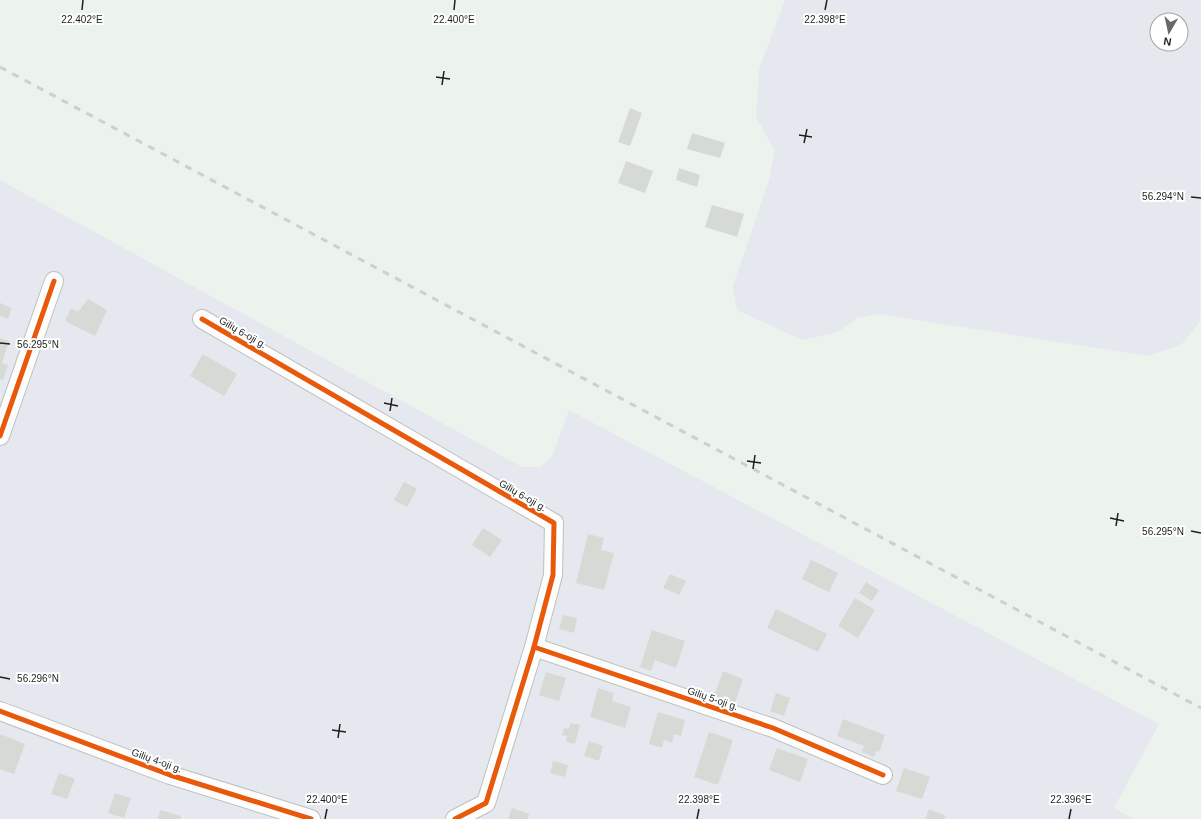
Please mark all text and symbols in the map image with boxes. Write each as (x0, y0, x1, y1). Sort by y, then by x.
north arrow (1149, 12, 1189, 52)
text: 22.402°E (61, 14, 103, 25)
text: 22.400°E (433, 14, 475, 25)
text: 22.398°E (804, 14, 846, 25)
text: N (1163, 35, 1172, 48)
text: 56.294°N (1142, 191, 1184, 202)
street label: Gilių 6-oji g. (217, 314, 268, 350)
text: 56.295°N (17, 339, 59, 350)
street label: Gilių 6-oji g. (497, 477, 548, 513)
text: 56.295°N (1142, 526, 1184, 537)
text: 56.296°N (17, 673, 59, 684)
street label: Gilių 5-oji g. (686, 685, 740, 712)
street label: Gilių 4-oji g. (130, 746, 184, 775)
text: 22.400°E (306, 794, 348, 805)
text: 22.398°E (678, 794, 720, 805)
text: 22.396°E (1050, 794, 1092, 805)

